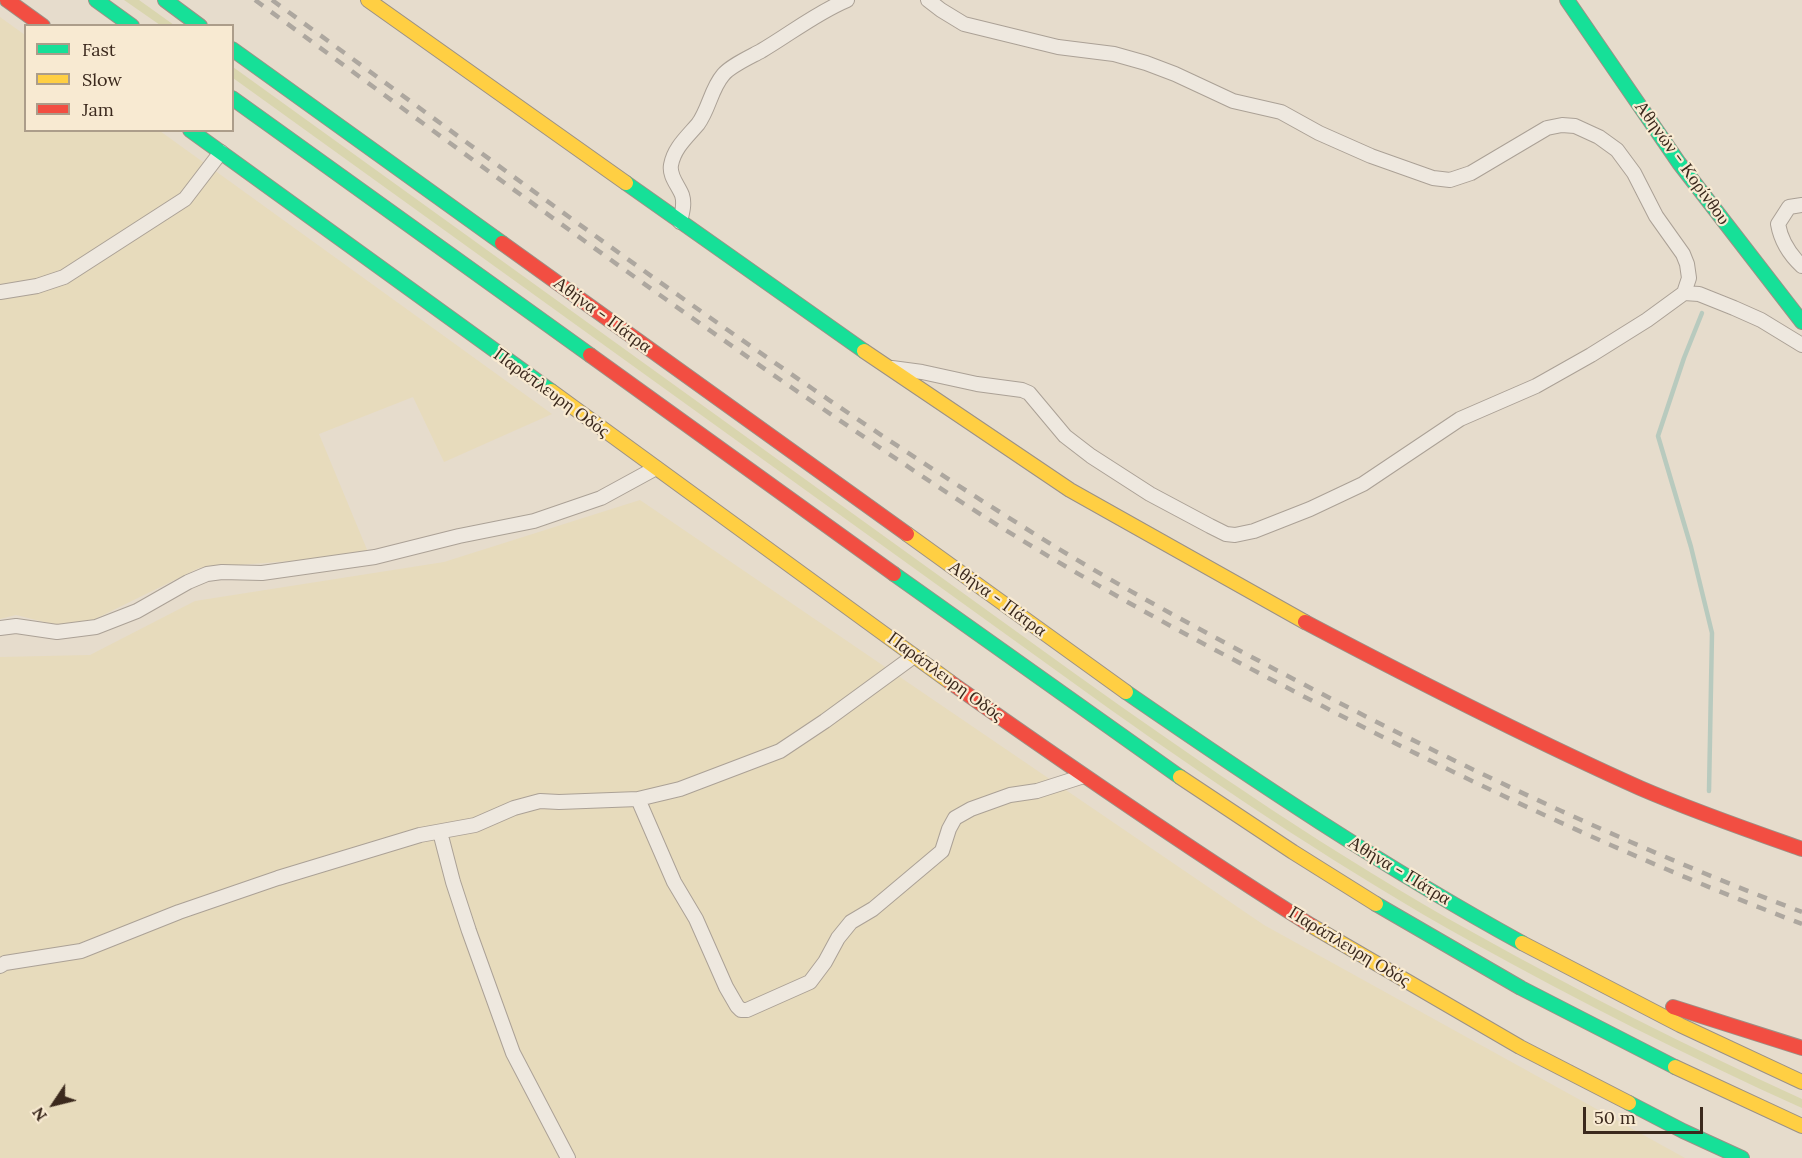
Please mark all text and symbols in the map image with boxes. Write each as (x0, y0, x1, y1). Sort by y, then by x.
legend (24, 24, 234, 132)
text: Fast (82, 38, 116, 61)
text: Slow (82, 68, 122, 91)
street label: Αθηνών - Κορίνθου (1630, 97, 1734, 229)
text: Jam (82, 98, 114, 121)
street label: Αθήνα - Πάτρα (549, 272, 655, 358)
street label: Παράπλευρη Οδός (489, 344, 613, 442)
street label: Αθήνα - Πάτρα (944, 556, 1050, 642)
street label: Παράπλευρη Οδός (883, 628, 1007, 726)
street label: Αθήνα - Πάτρα (1344, 832, 1454, 910)
street label: Παράπλευρη Οδός (1284, 902, 1414, 992)
north arrow (24, 1074, 84, 1134)
scale bar (1586, 1095, 1706, 1133)
text: N (28, 1104, 51, 1125)
text: 50 m (1594, 1106, 1636, 1129)

